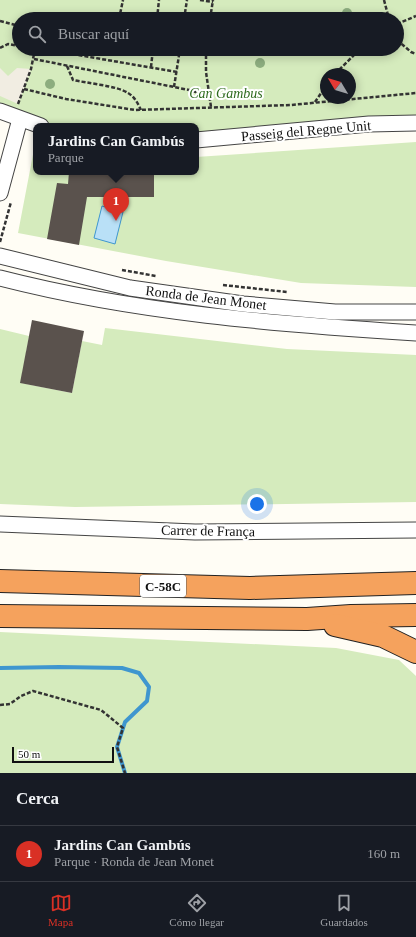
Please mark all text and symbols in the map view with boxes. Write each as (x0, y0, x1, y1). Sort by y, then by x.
search box (12, 12, 404, 56)
icon: search (26, 23, 48, 45)
text: Buscar aquí (58, 26, 129, 42)
north arrow (320, 68, 356, 104)
park label: Can Gambus (189, 86, 263, 101)
street label: Passeig del Regne Unit (240, 118, 372, 144)
popup (33, 123, 199, 175)
text: Jardins Can Gambús (48, 133, 184, 149)
text: Parque (48, 150, 84, 165)
pin: 1 (103, 188, 129, 221)
street label: Ronda de Jean Monet (145, 283, 267, 313)
your location (247, 494, 267, 514)
street label: Carrer de França (161, 523, 256, 539)
road number: C-58C (140, 575, 186, 597)
scale bar (12, 745, 114, 764)
text: 50 m (18, 748, 40, 760)
text: Cerca (16, 789, 59, 808)
text: Jardins Can Gambús (54, 837, 191, 853)
text: 1 (26, 846, 32, 861)
text: 160 m (367, 846, 400, 861)
text: Parque · Ronda de Jean Monet (54, 854, 214, 869)
tab: Mapa (48, 892, 73, 928)
tab: Cómo llegar (169, 892, 224, 928)
tab: Guardados (320, 892, 368, 928)

